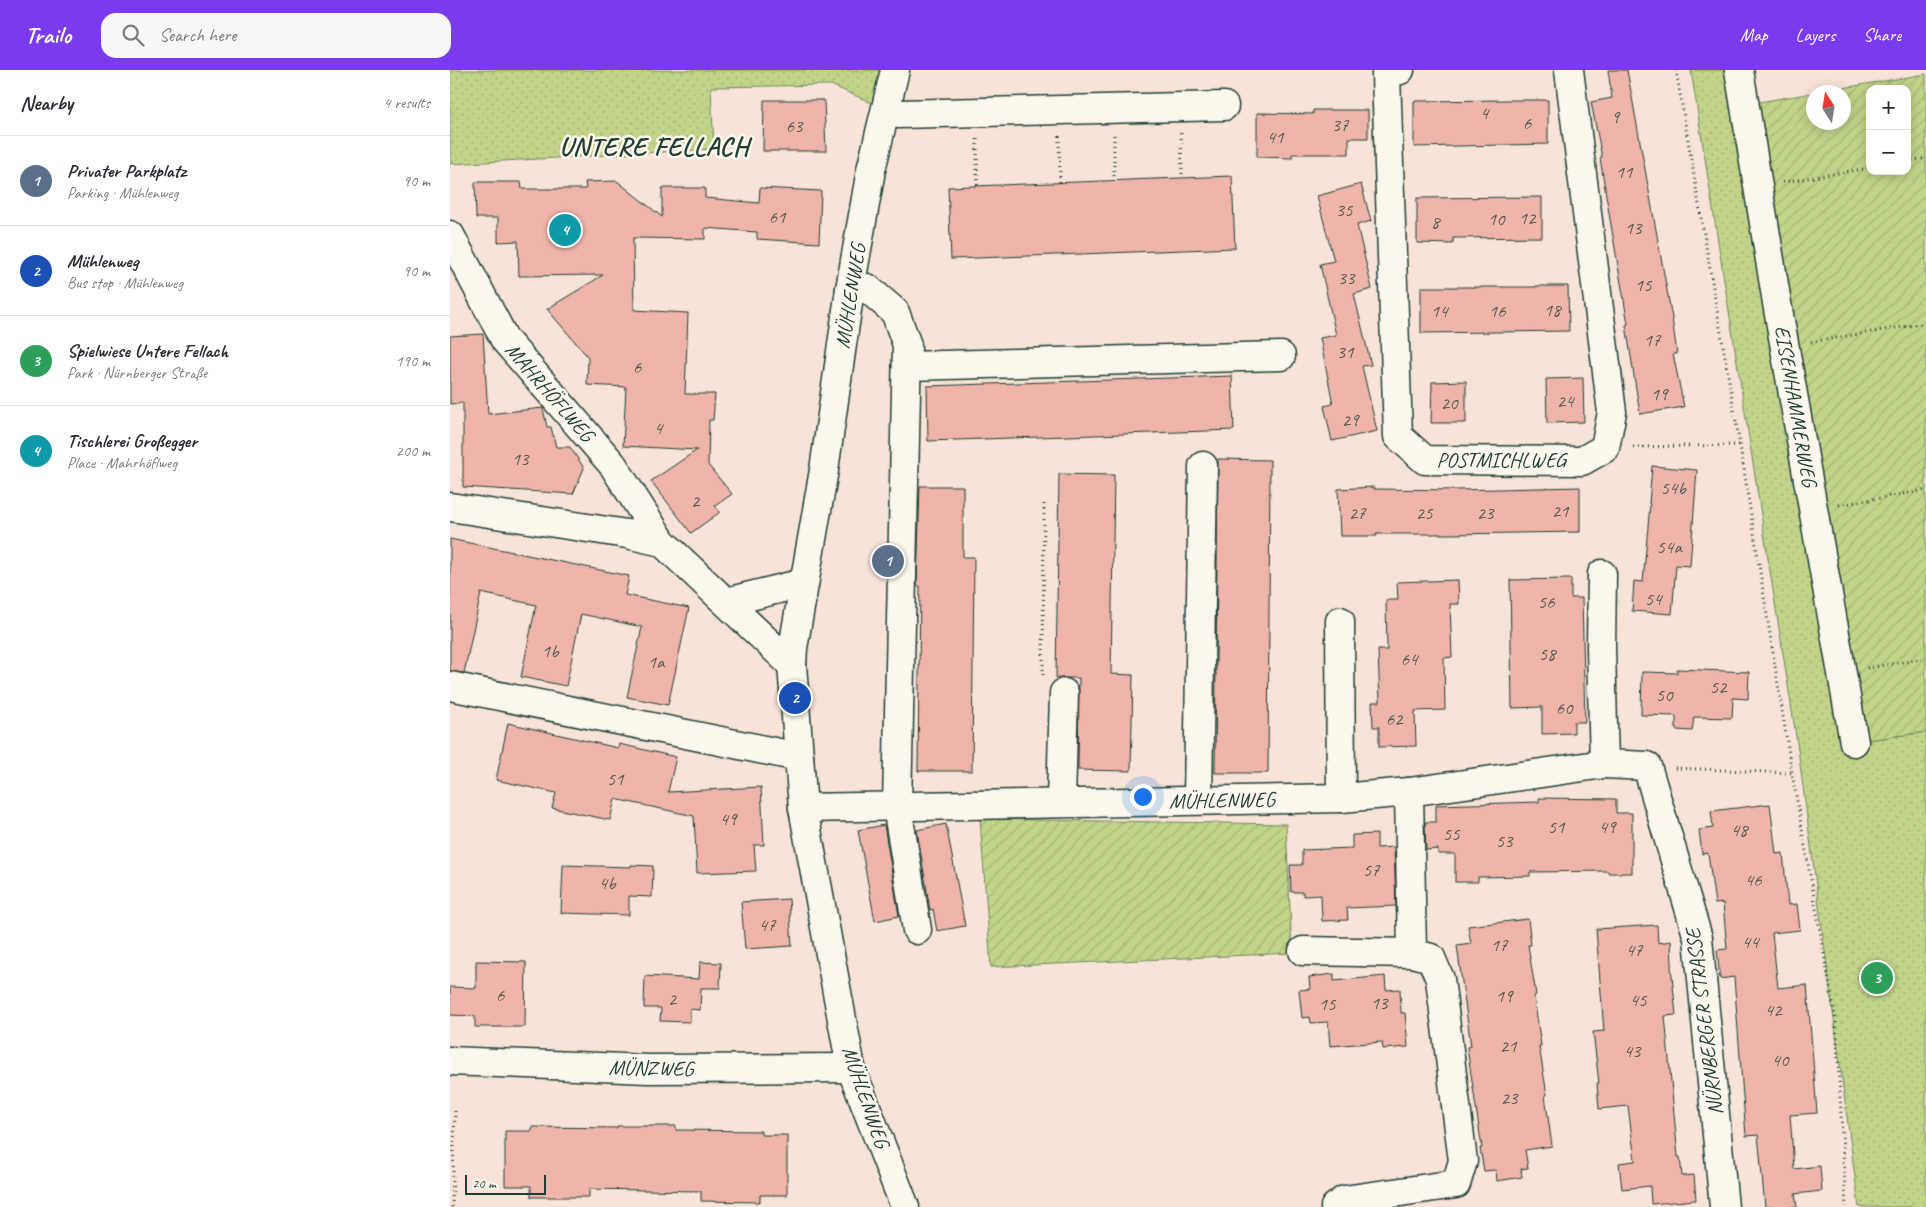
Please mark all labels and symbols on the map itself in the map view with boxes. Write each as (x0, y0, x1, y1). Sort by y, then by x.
north arrow (1806, 85, 1851, 130)
house number: 4 (1480, 101, 1491, 125)
house number: 9 (1611, 105, 1621, 129)
house number: 6 (1523, 111, 1533, 135)
house number: 37 (1331, 113, 1350, 137)
house number: 63 (785, 114, 804, 138)
house number: 41 (1266, 125, 1285, 149)
district label: UNTERE FELLACH (559, 130, 753, 163)
house number: 11 (1615, 160, 1634, 184)
house number: 35 (1335, 198, 1354, 222)
house number: 61 (768, 205, 787, 229)
house number: 12 (1518, 206, 1537, 230)
house number: 10 (1487, 207, 1506, 231)
house number: 8 (1431, 210, 1442, 234)
pin: 4 (549, 211, 581, 249)
house number: 13 (1624, 216, 1643, 240)
street label: MÜHLENWEG (829, 239, 872, 350)
house number: 33 (1337, 266, 1356, 290)
house number: 15 (1634, 273, 1653, 297)
house number: 18 (1543, 298, 1563, 322)
house number: 14 (1430, 299, 1450, 323)
house number: 16 (1488, 299, 1507, 323)
street label: EISENHAMMERWEG (1769, 323, 1823, 491)
house number: 17 (1643, 328, 1662, 352)
street label: MAHRHÖFLWEG (500, 337, 602, 449)
house number: 31 (1336, 340, 1355, 364)
house number: 6 (633, 355, 643, 379)
house number: 19 (1650, 382, 1669, 406)
house number: 24 (1556, 389, 1576, 413)
house number: 20 (1440, 391, 1459, 415)
house number: 29 (1341, 408, 1360, 432)
house number: 4 (654, 416, 665, 440)
house number: 13 (511, 447, 530, 471)
street label: POSTMICHLWEG (1437, 447, 1569, 473)
house number: 54b (1660, 476, 1687, 500)
house number: 2 (691, 489, 701, 513)
house number: 21 (1551, 499, 1570, 523)
house number: 27 (1348, 501, 1367, 525)
house number: 25 (1415, 501, 1434, 525)
house number: 23 (1476, 501, 1495, 525)
house number: 54a (1656, 535, 1683, 559)
pin: 1 (872, 542, 904, 580)
house number: 54 (1644, 587, 1664, 611)
house number: 56 (1537, 590, 1556, 614)
house number: 1b (542, 639, 560, 663)
house number: 58 (1538, 642, 1558, 666)
house number: 64 (1400, 647, 1420, 671)
house number: 1a (648, 650, 666, 674)
house number: 52 (1709, 675, 1728, 699)
pin: 2 (779, 679, 811, 717)
house number: 50 (1655, 683, 1674, 707)
house number: 60 (1555, 696, 1574, 720)
house number: 62 (1385, 707, 1404, 731)
house number: 51 (606, 767, 625, 791)
your location (1130, 784, 1156, 810)
street label: MÜHLENWEG (1169, 786, 1278, 814)
house number: 49 (719, 807, 738, 831)
house number: 51 (1547, 815, 1566, 839)
house number: 49 (1598, 815, 1617, 839)
house number: 48 (1730, 818, 1750, 842)
house number: 55 (1442, 822, 1461, 846)
house number: 53 (1495, 829, 1514, 853)
house number: 57 (1362, 858, 1381, 882)
house number: 46 (1744, 868, 1763, 892)
house number: 4b (599, 871, 617, 895)
house number: 47 (758, 913, 777, 937)
street label: NÜRNBERGER STRASSE (1679, 924, 1728, 1117)
house number: 44 (1741, 930, 1761, 954)
house number: 17 (1490, 933, 1509, 957)
house number: 47 (1625, 938, 1644, 962)
pin: 3 (1861, 959, 1893, 997)
house number: 6 (496, 983, 506, 1007)
house number: 19 (1495, 984, 1514, 1008)
house number: 2 (668, 987, 678, 1011)
house number: 45 (1629, 988, 1648, 1012)
house number: 13 (1370, 991, 1389, 1015)
house number: 15 (1318, 992, 1337, 1016)
house number: 42 (1764, 998, 1783, 1022)
house number: 21 (1499, 1034, 1518, 1058)
house number: 43 (1623, 1039, 1642, 1063)
street label: MÜHLENWEG (837, 1043, 896, 1154)
house number: 40 (1771, 1048, 1790, 1072)
street label: MÜNZWEG (608, 1054, 696, 1082)
house number: 23 (1500, 1086, 1519, 1110)
scale bar (465, 1172, 546, 1195)

